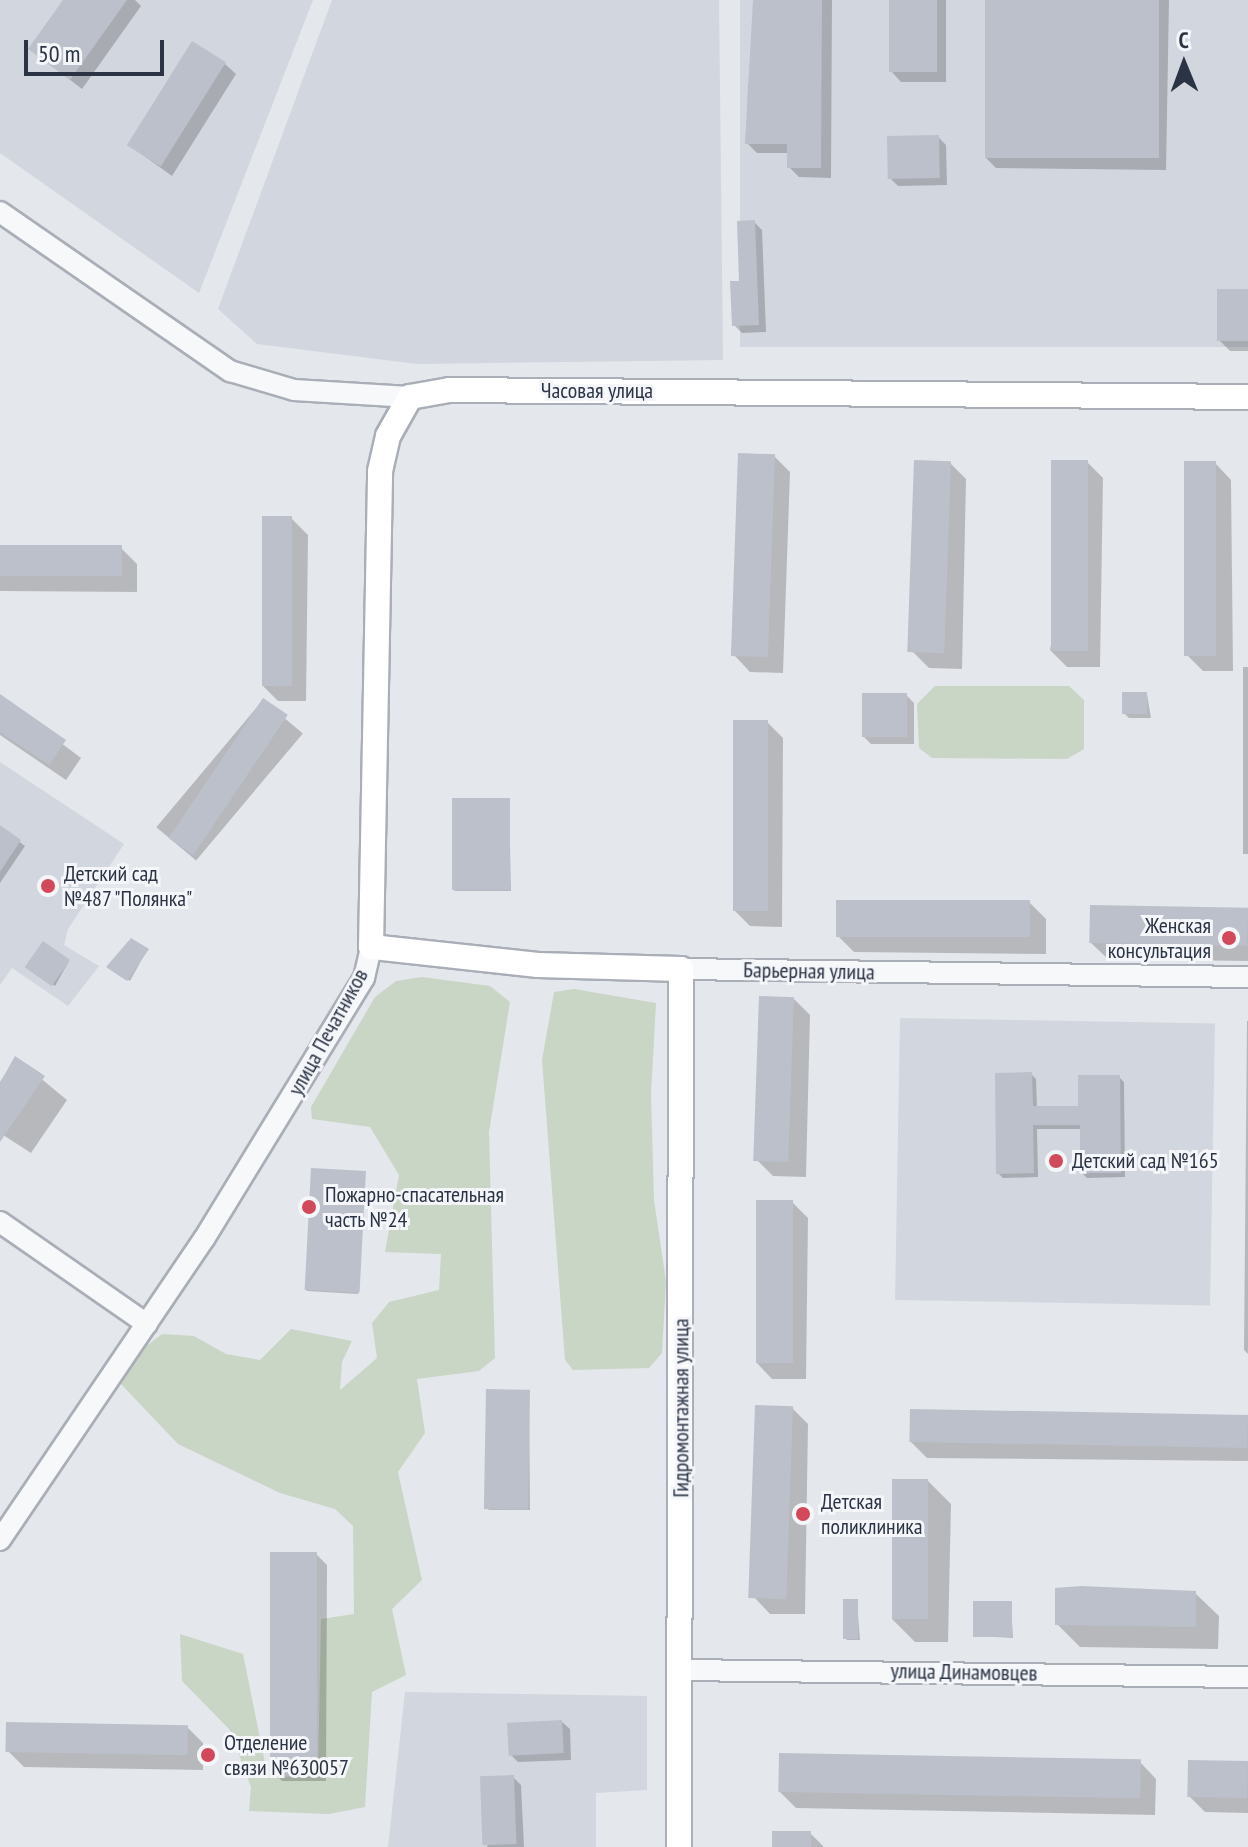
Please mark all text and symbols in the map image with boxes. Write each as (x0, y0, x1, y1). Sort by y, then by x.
scale bar (28, 24, 168, 74)
north arrow (1144, 24, 1224, 104)
text: С (1178, 26, 1189, 54)
text: 50 m (38, 38, 80, 69)
street label: Часовая улица (541, 378, 653, 404)
place label: Детский сад №487 "Полянка" (64, 860, 195, 912)
marker: Детский сад №487 "Полянка" (39, 877, 57, 895)
place label: Женская консультация (1108, 912, 1211, 964)
marker: Женская консультация (1218, 927, 1240, 949)
street label: Барьерная улица (743, 957, 875, 985)
street label: улица Печатников (282, 964, 374, 1100)
place label: Детский сад №165 (1072, 1148, 1219, 1174)
marker: Детский сад №165 (1047, 1152, 1065, 1170)
place label: Пожарно-спасательная часть №24 (325, 1181, 504, 1232)
marker: Пожарно-спасательная часть №24 (300, 1198, 318, 1216)
street label: Гидромонтажная улица (668, 1318, 694, 1498)
place label: Детская поликлиника (821, 1488, 923, 1540)
marker: Детская поликлиника (792, 1503, 814, 1525)
street label: улица Динамовцев (890, 1658, 1038, 1686)
place label: Отделение связи №630057 (224, 1729, 349, 1780)
marker: Отделение связи №630057 (199, 1746, 217, 1764)

